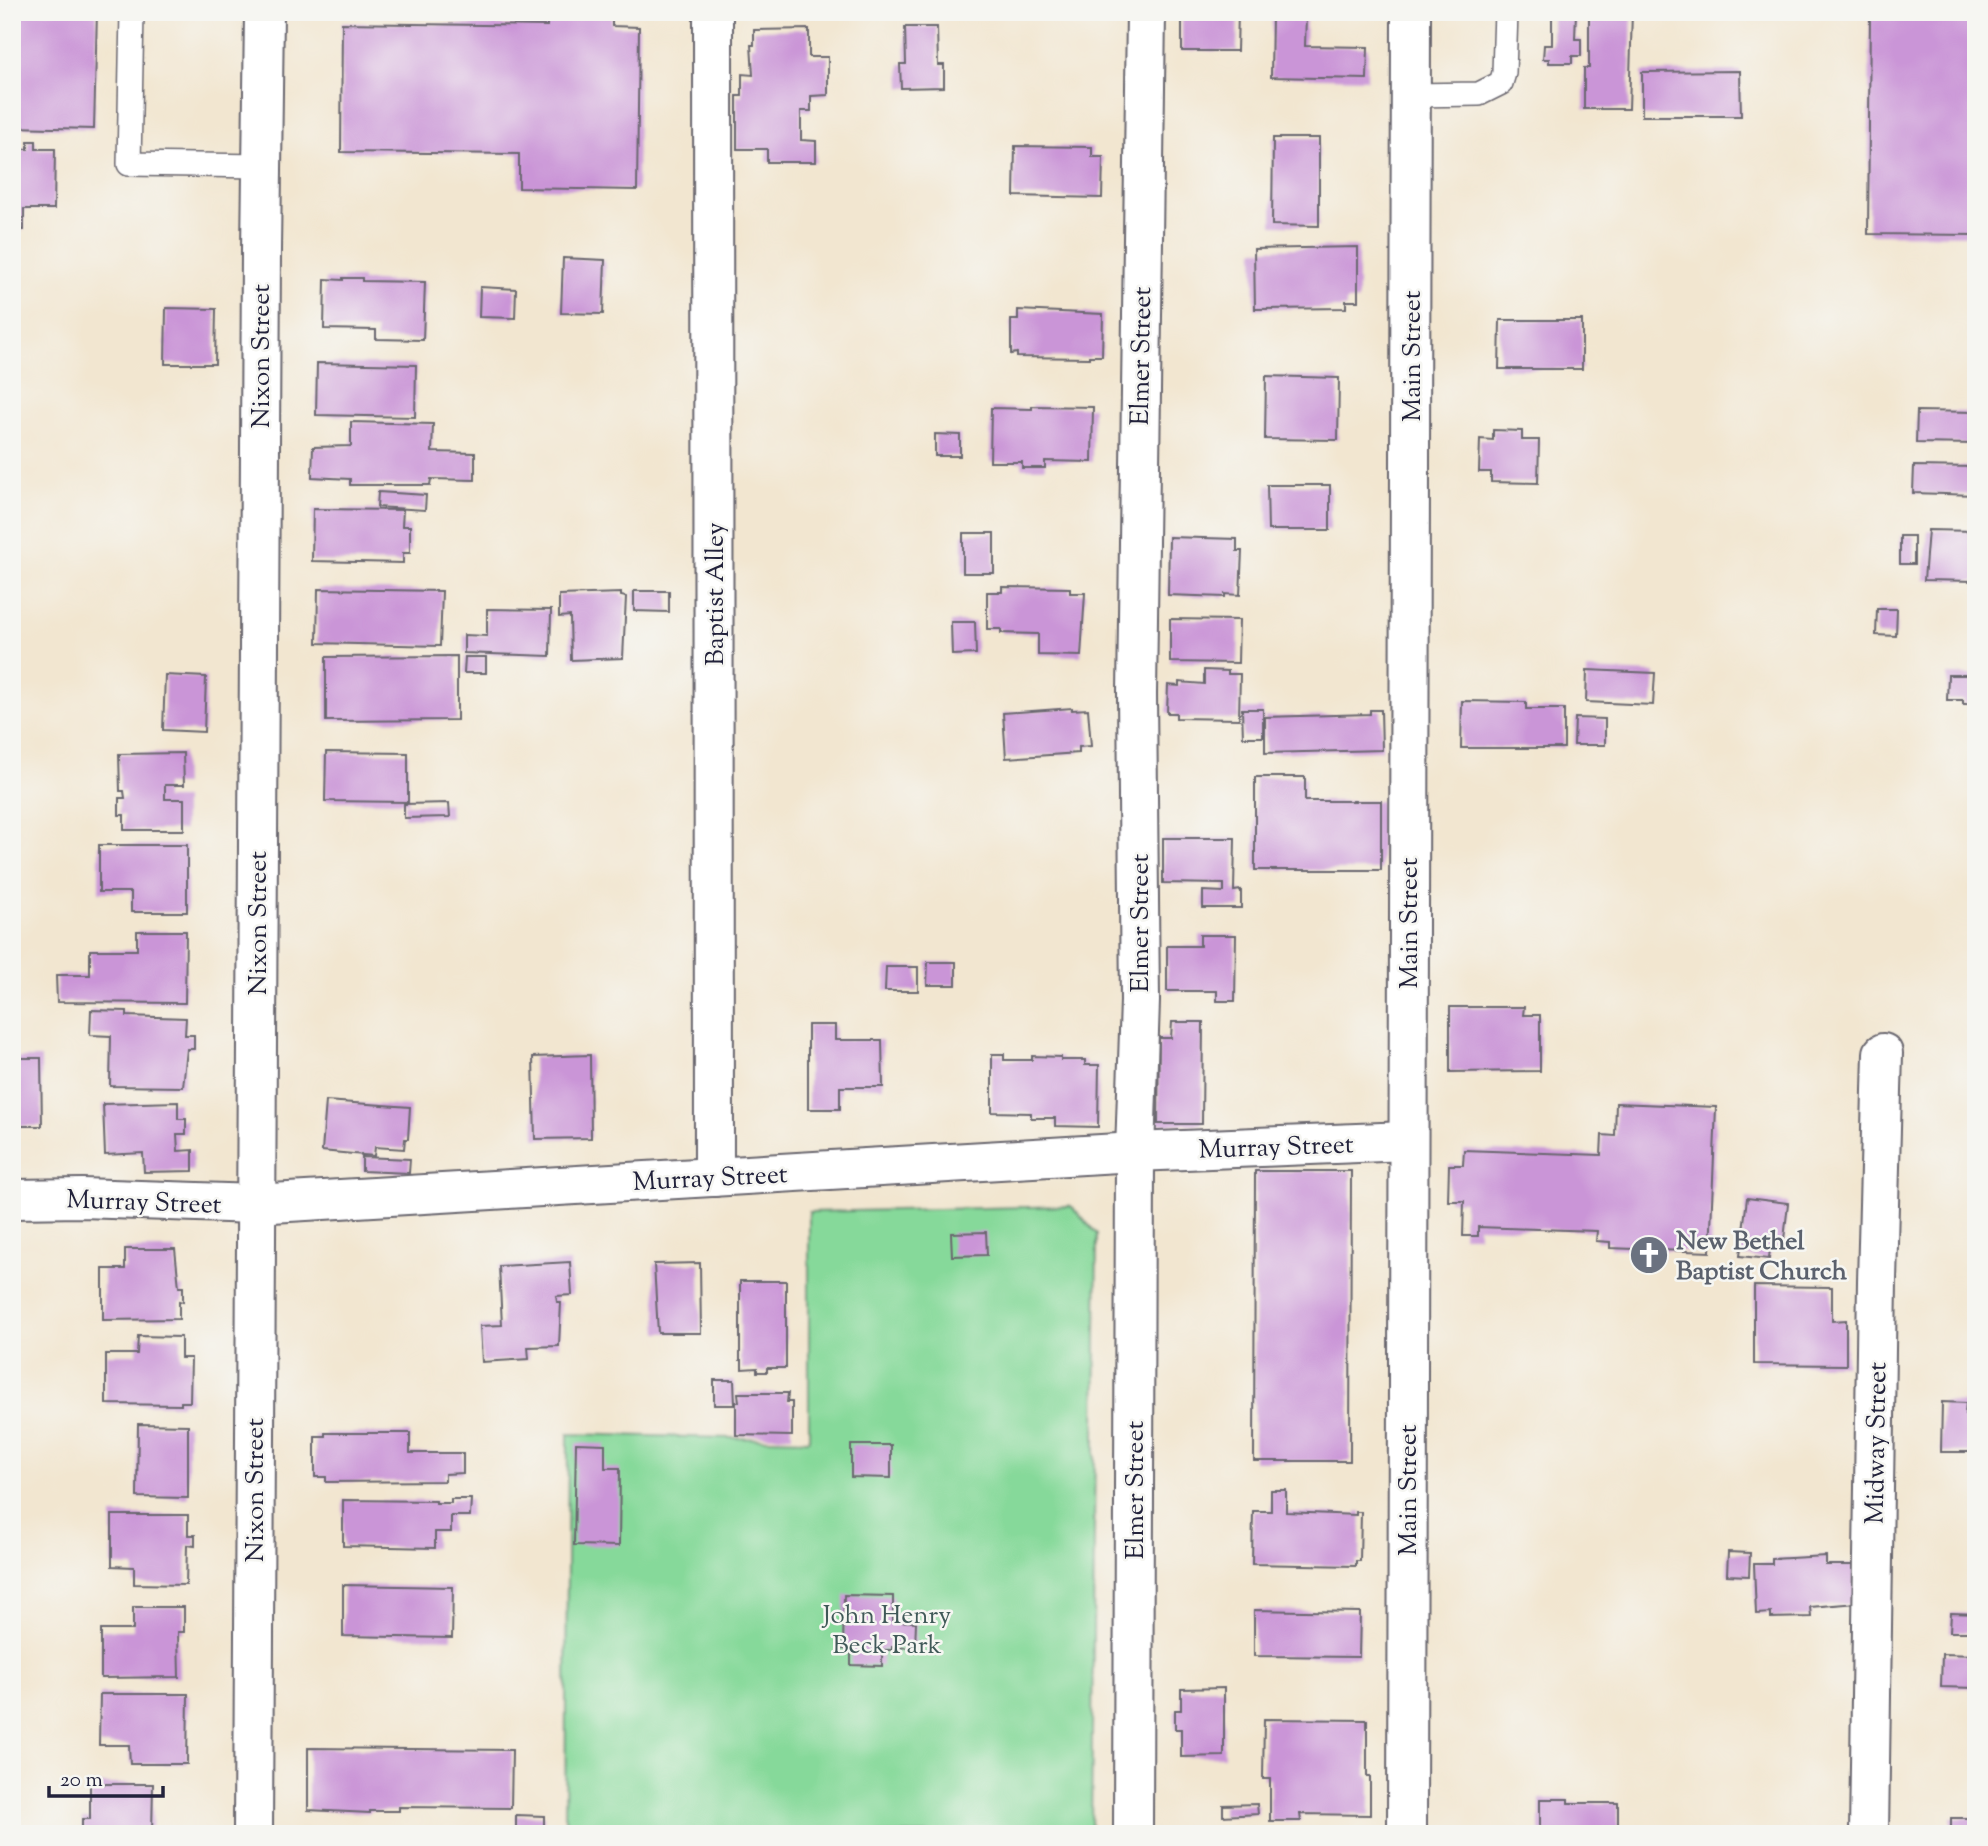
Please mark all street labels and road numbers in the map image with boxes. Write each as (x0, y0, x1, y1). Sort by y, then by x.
street label: Nixon Street (244, 284, 281, 428)
street label: Elmer Street (1123, 286, 1162, 426)
street label: Main Street (1395, 290, 1432, 422)
street label: Baptist Alley (698, 522, 735, 666)
street label: Nixon Street (241, 851, 278, 995)
street label: Elmer Street (1123, 854, 1160, 992)
street label: Main Street (1392, 857, 1429, 989)
street label: Murray Street (1198, 1127, 1354, 1170)
street label: Murray Street (632, 1157, 789, 1202)
street label: Murray Street (66, 1182, 222, 1225)
street label: Midway Street (1858, 1361, 1897, 1524)
street label: Nixon Street (238, 1418, 275, 1562)
street label: Elmer Street (1118, 1421, 1155, 1559)
street label: Main Street (1391, 1424, 1428, 1556)

